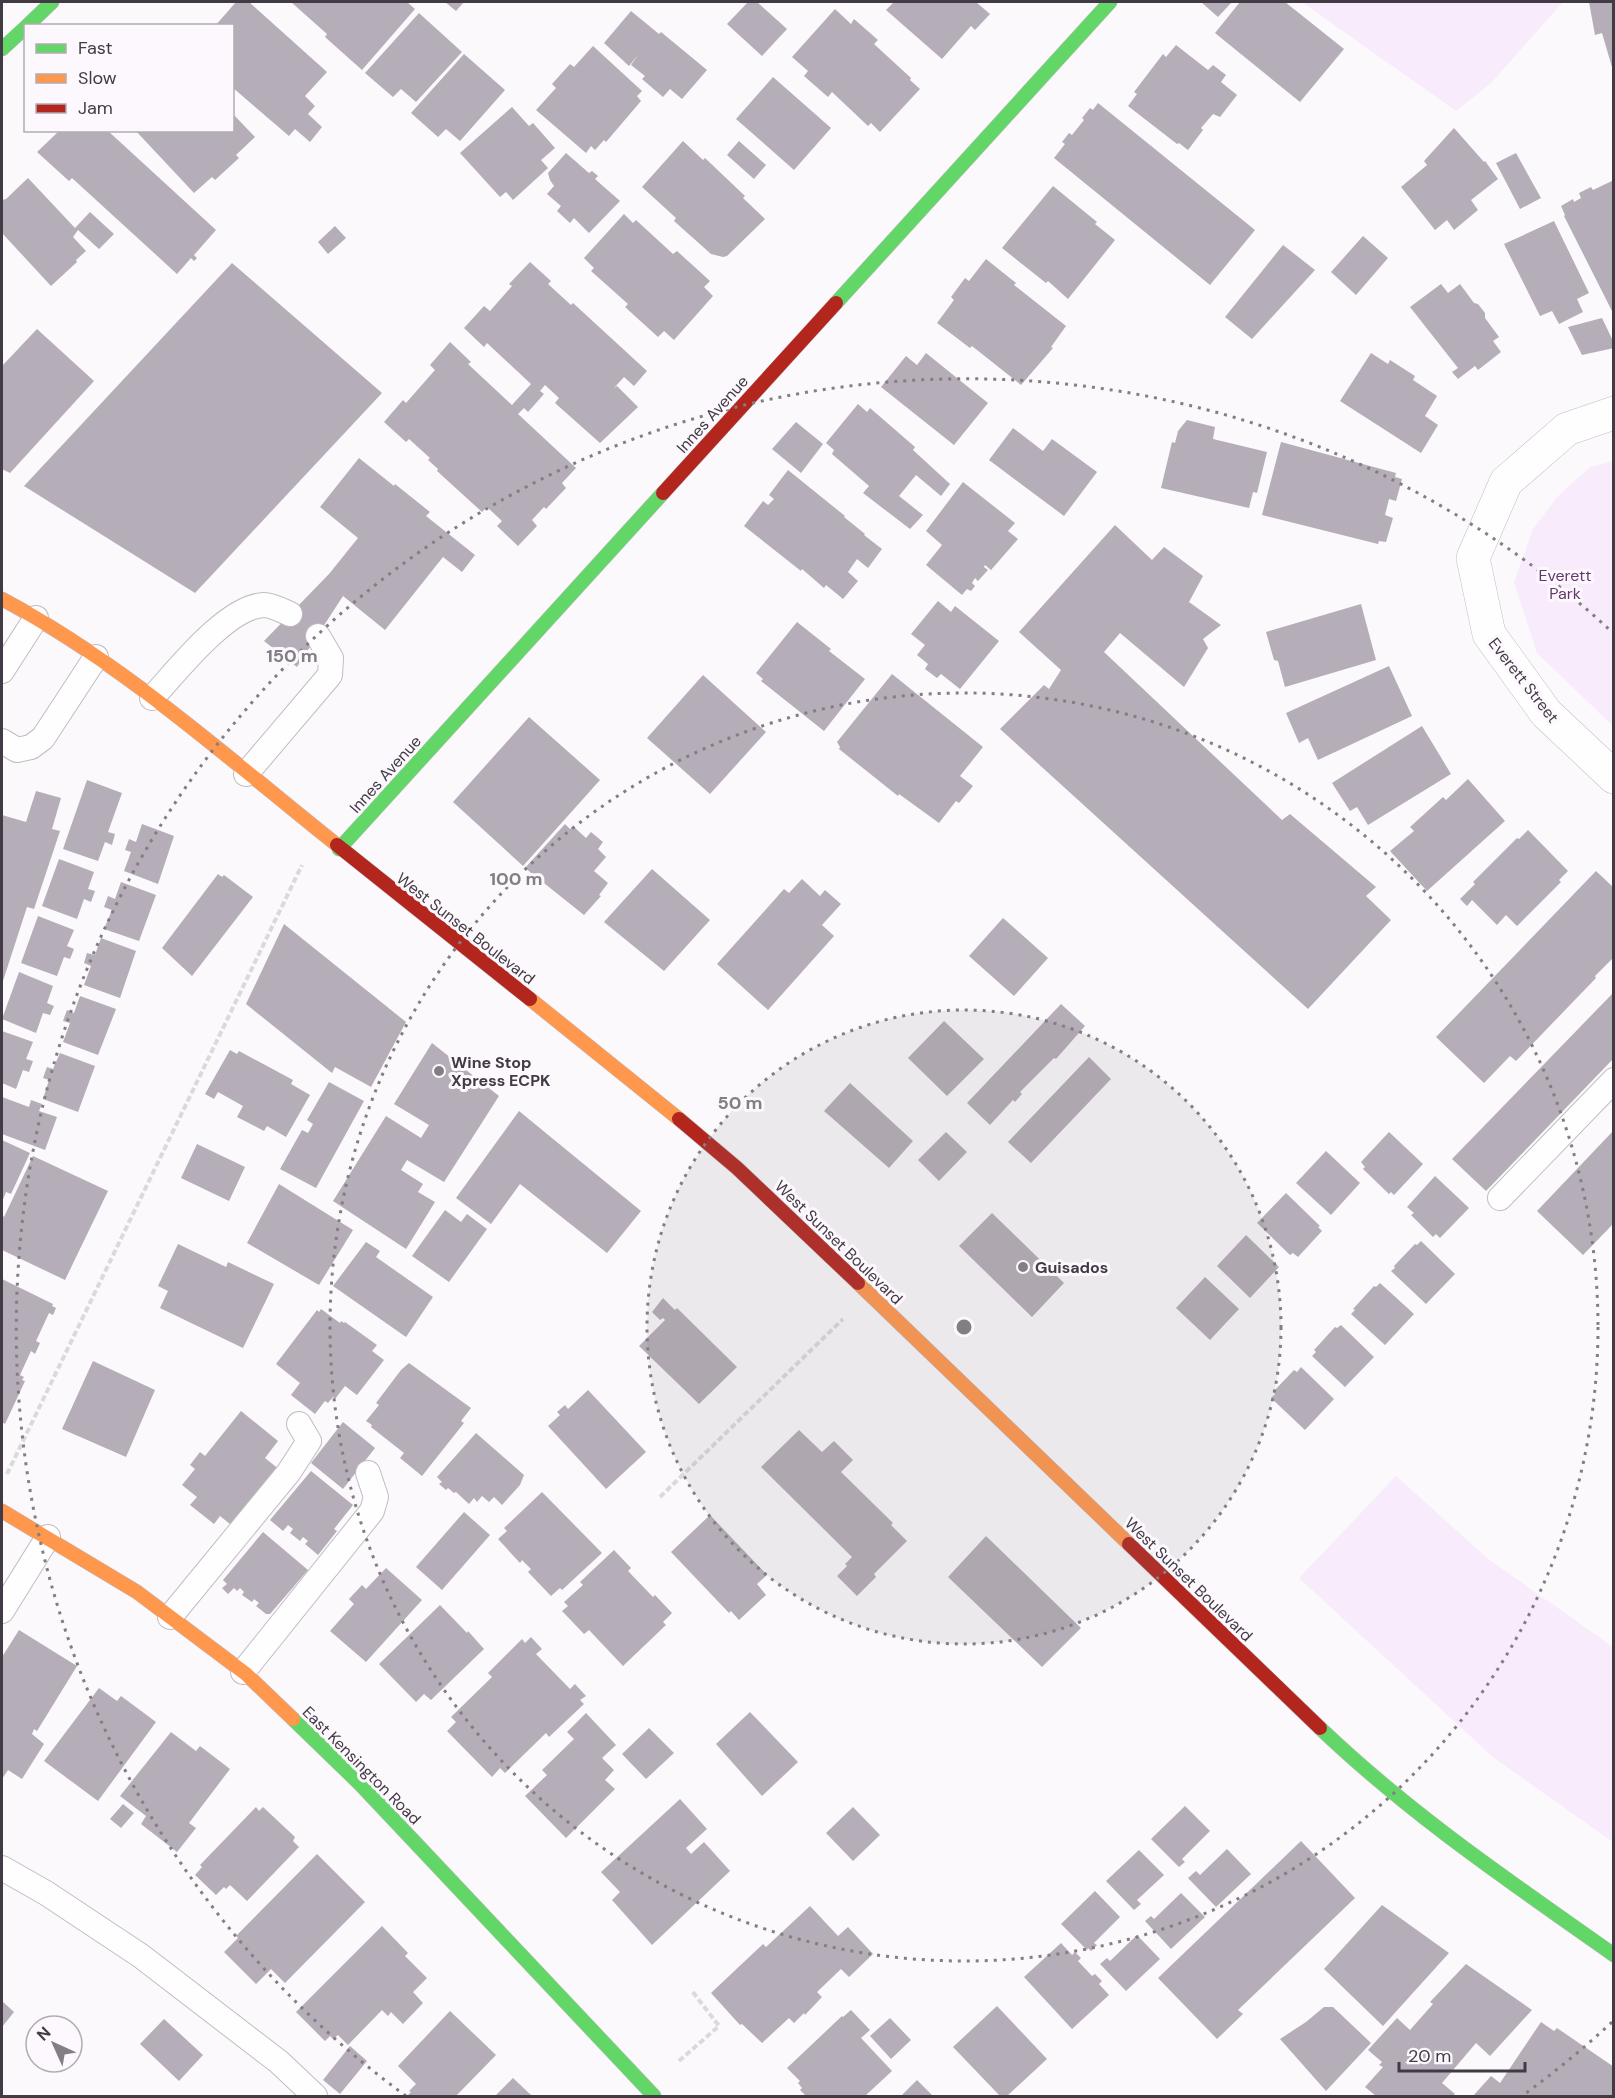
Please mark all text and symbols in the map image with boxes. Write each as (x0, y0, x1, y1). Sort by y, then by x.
legend (24, 24, 234, 132)
text: Fast (78, 36, 113, 60)
text: Slow (78, 66, 117, 90)
text: Jam (78, 96, 113, 120)
street label: Innes Avenue (672, 371, 753, 458)
park label: Everett Park (1538, 565, 1592, 604)
street label: Everett Street (1484, 633, 1564, 727)
text: 150 m (266, 644, 318, 668)
street label: Innes Avenue (345, 731, 426, 818)
text: 100 m (489, 867, 543, 891)
street label: West Sunset Boulevard (392, 868, 539, 989)
place label: Wine Stop Xpress ECPK (451, 1052, 551, 1091)
marker: Wine Stop Xpress ECPK (432, 1064, 446, 1078)
text: 50 m (717, 1091, 763, 1115)
street label: West Sunset Boulevard (770, 1176, 907, 1309)
place label: Guisados (1035, 1257, 1108, 1278)
marker: Guisados (1016, 1260, 1030, 1274)
centre of rings (954, 1317, 974, 1337)
street label: West Sunset Boulevard (1120, 1513, 1257, 1646)
street label: East Kensington Road (298, 1702, 425, 1829)
north arrow (24, 2014, 84, 2074)
text: N (32, 2022, 55, 2045)
scale bar (1399, 2035, 1525, 2073)
text: 20 m (1408, 2044, 1451, 2068)

